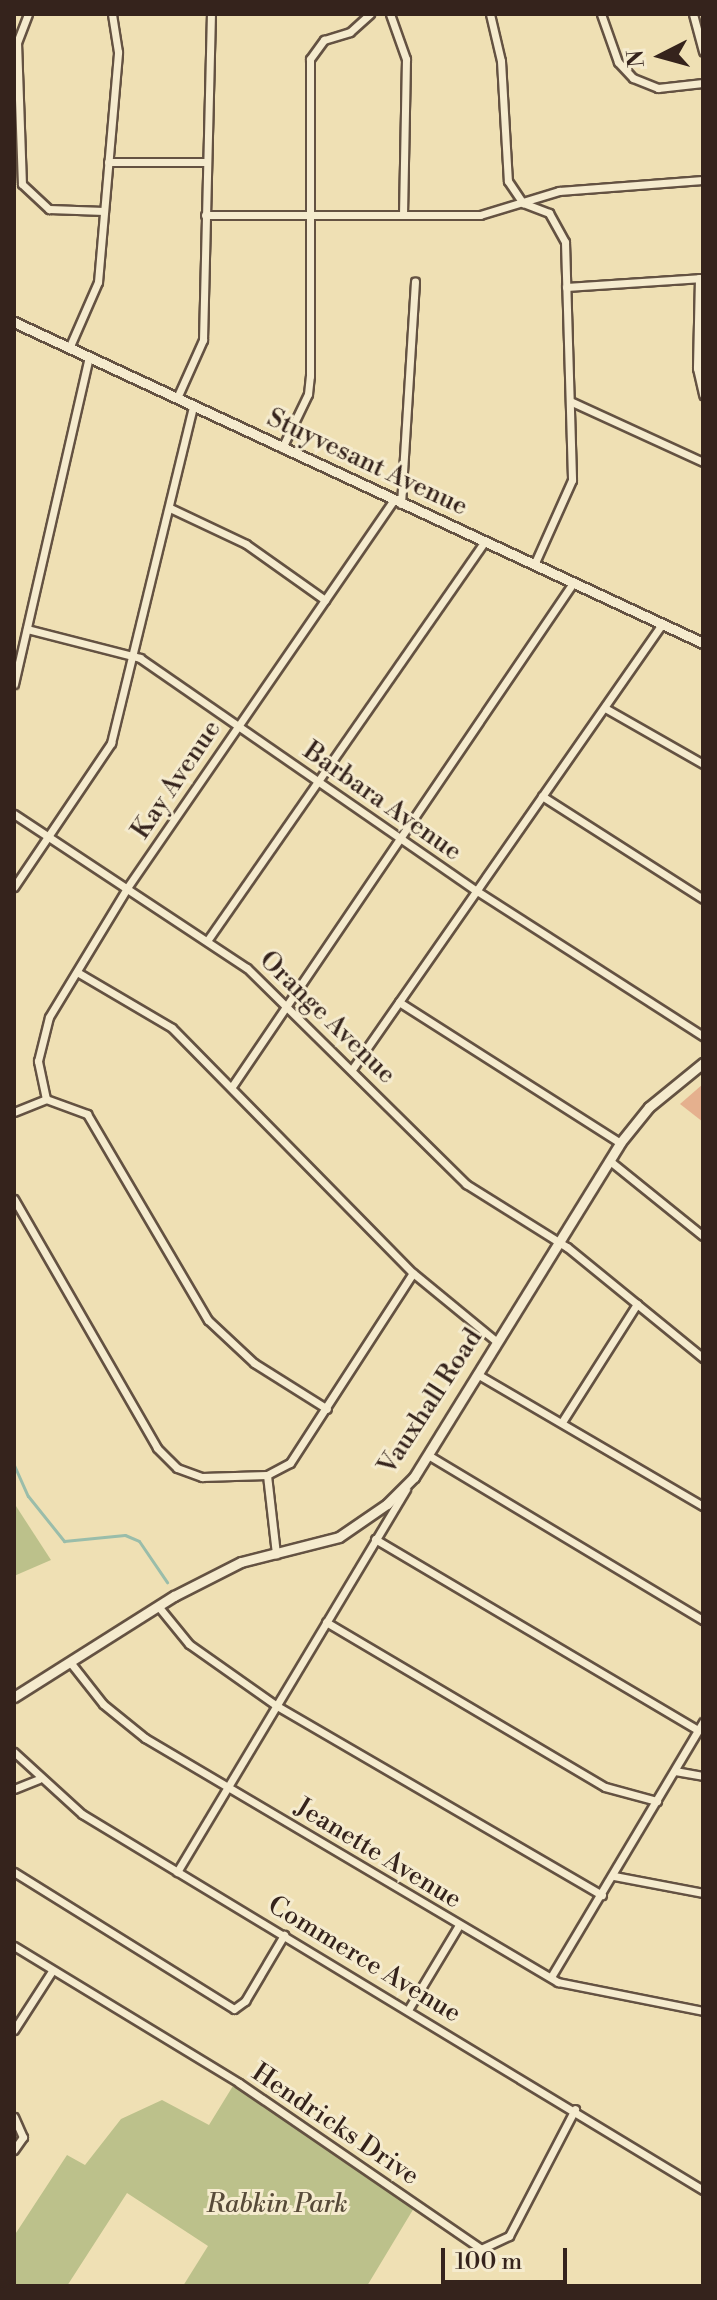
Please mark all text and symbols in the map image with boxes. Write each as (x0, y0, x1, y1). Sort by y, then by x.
north arrow (621, 16, 701, 96)
text: N (622, 48, 651, 69)
street label: Stuyvesant Avenue (262, 403, 472, 523)
street label: Kay Avenue (126, 715, 228, 845)
street label: Barbara Avenue (297, 736, 467, 868)
street label: Orange Avenue (252, 945, 402, 1091)
street label: Vauxhall Road (372, 1323, 490, 1481)
street label: Jeanette Avenue (289, 1792, 467, 1916)
street label: Commerce Avenue (262, 1890, 466, 2030)
street label: Hendricks Drive (245, 2057, 425, 2193)
park label: Rabkin Park (207, 2189, 347, 2221)
scale bar (445, 2232, 571, 2282)
text: 100 m (455, 2247, 522, 2277)

